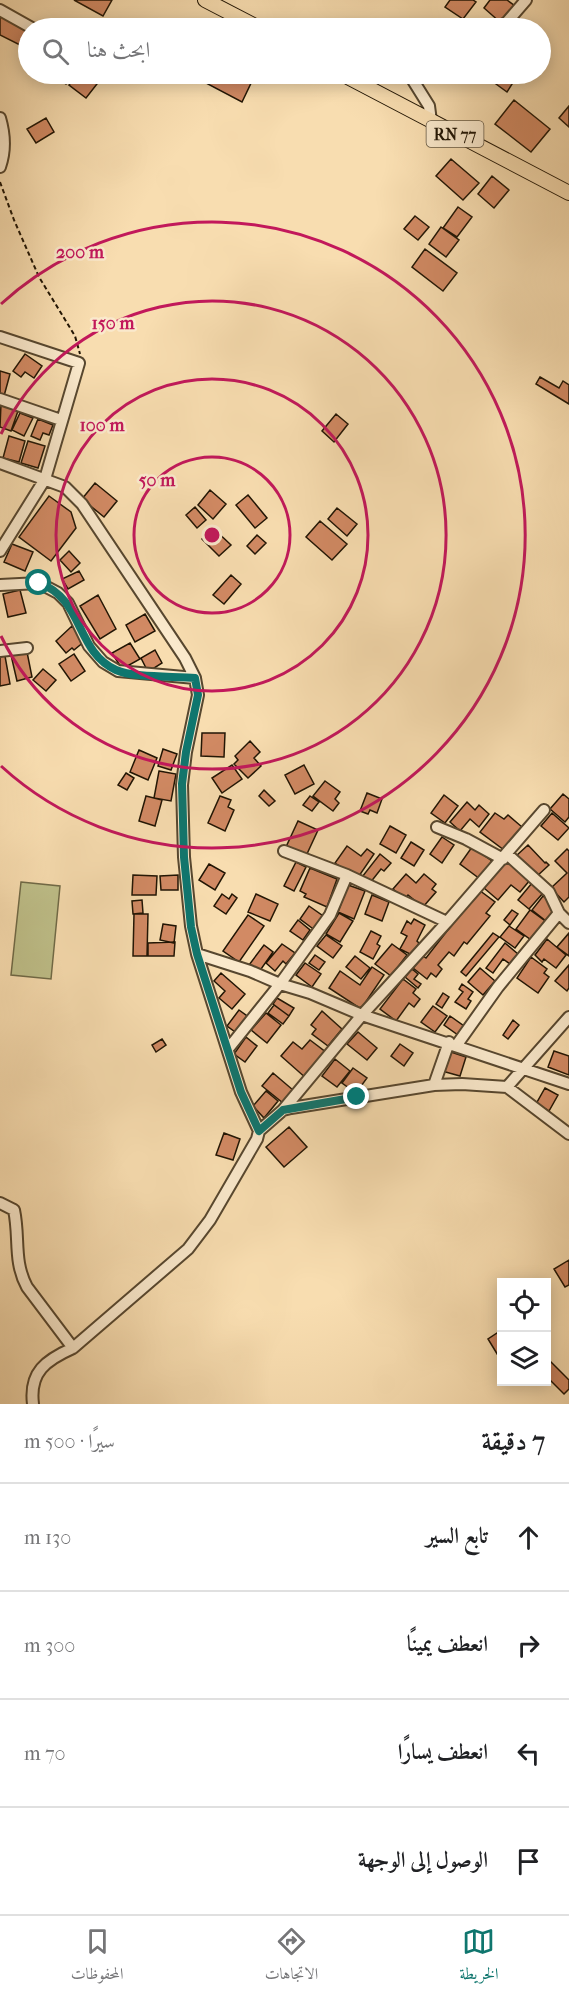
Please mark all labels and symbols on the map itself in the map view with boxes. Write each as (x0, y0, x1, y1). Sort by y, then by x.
road number: RN 77 (426, 121, 484, 147)
text: 200 m (56, 242, 105, 263)
text: 150 m (92, 313, 135, 334)
text: 100 m (79, 415, 126, 436)
text: 50 m (139, 470, 176, 491)
centre of rings (202, 525, 222, 545)
route start (25, 569, 51, 595)
route end (343, 1083, 369, 1109)

